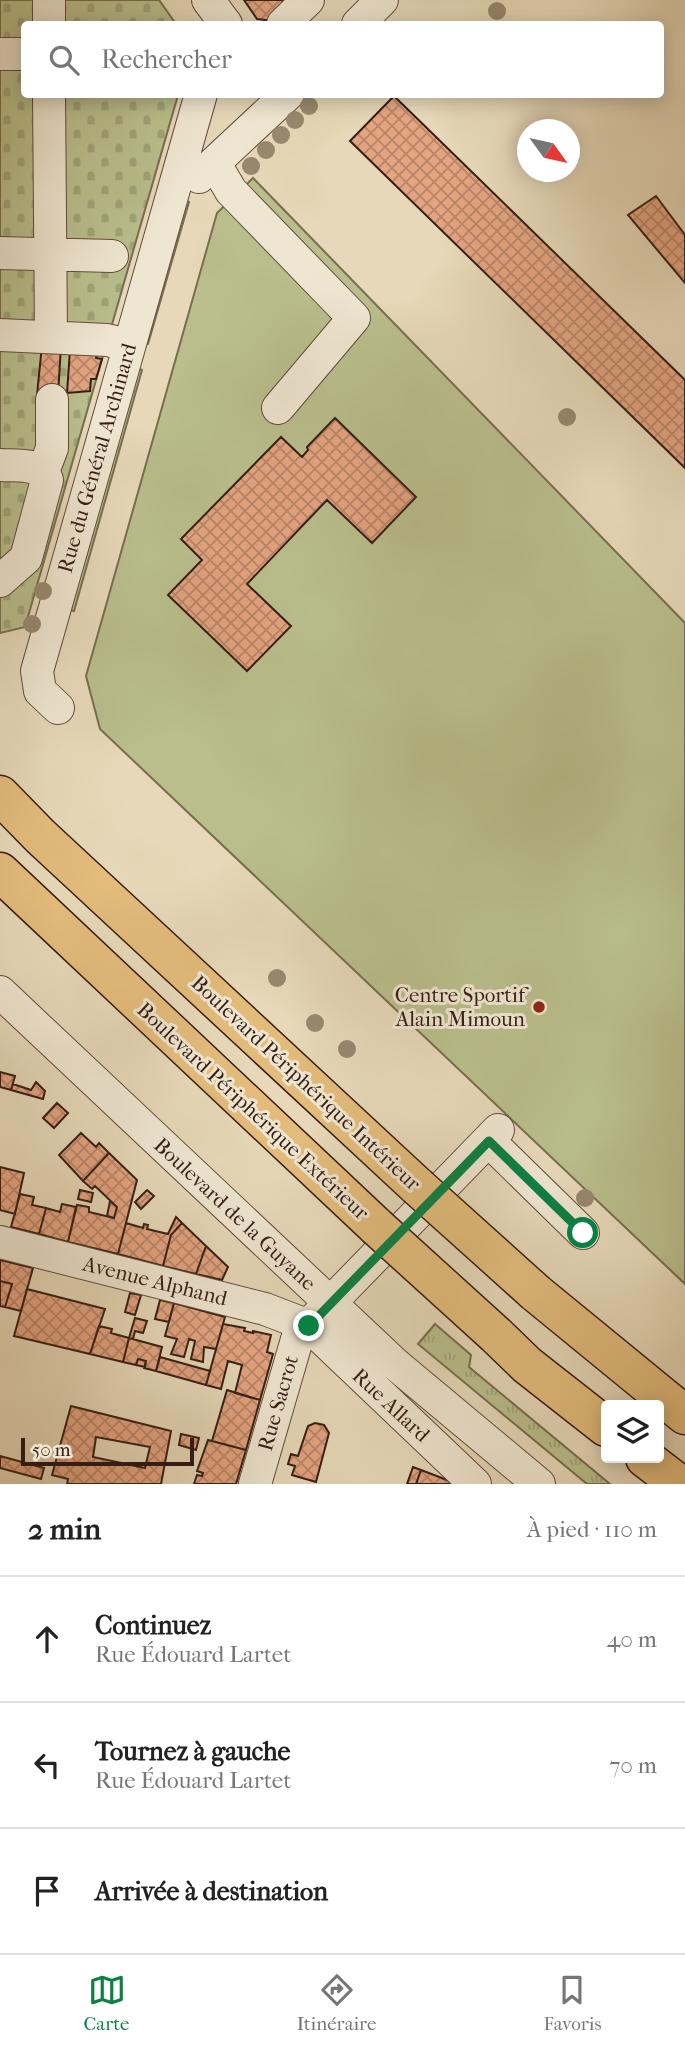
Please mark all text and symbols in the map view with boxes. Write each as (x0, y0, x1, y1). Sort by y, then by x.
search box (21, 21, 664, 98)
icon: search (45, 41, 83, 79)
text: Rechercher (101, 44, 232, 75)
north arrow (517, 119, 580, 182)
street label: Rue du Général Archinard (53, 340, 141, 576)
street label: Boulevard Périphérique Intérieur (187, 970, 425, 1196)
place label: Centre Sportif Alain Mimoun (395, 983, 529, 1031)
street label: Boulevard Périphérique Extérieur (132, 997, 374, 1225)
marker: Centre Sportif Alain Mimoun (531, 999, 547, 1015)
street label: Boulevard de la Guyane (149, 1133, 321, 1295)
route start (567, 1217, 598, 1248)
street label: Avenue Alphand (79, 1251, 230, 1311)
route end (293, 1310, 324, 1341)
street label: Rue Sacrot (253, 1352, 303, 1454)
street label: Rue Allard (347, 1363, 435, 1447)
map controls (601, 1400, 664, 1463)
button: layers (601, 1400, 664, 1463)
scale bar (21, 1435, 194, 1467)
text: 50 m (32, 1439, 71, 1461)
text: 2 min (28, 1512, 101, 1547)
text: À pied · 110 m (527, 1516, 657, 1543)
text: Continuez (95, 1610, 211, 1641)
icon: ahead (28, 1620, 66, 1658)
text: 40 m (607, 1626, 657, 1653)
text: Rue Édouard Lartet (95, 1641, 291, 1668)
text: Tournez à gauche (95, 1736, 290, 1767)
icon: left (28, 1746, 66, 1784)
text: 70 m (609, 1752, 657, 1779)
text: Rue Édouard Lartet (95, 1767, 291, 1794)
icon: arrive (28, 1872, 66, 1910)
text: Arrivée à destination (95, 1876, 328, 1907)
tab: Carte (84, 1971, 130, 2035)
tab: Itinéraire (297, 1971, 376, 2035)
tab: Favoris (544, 1971, 601, 2035)

